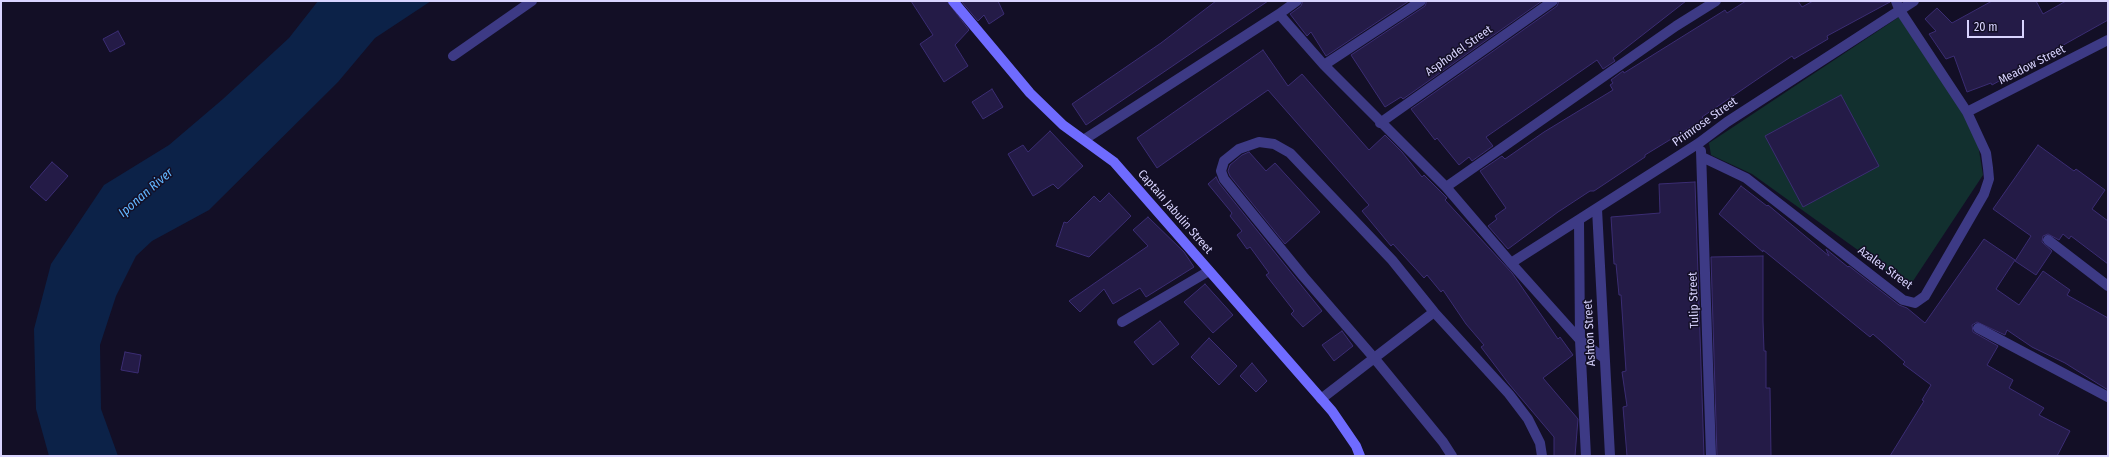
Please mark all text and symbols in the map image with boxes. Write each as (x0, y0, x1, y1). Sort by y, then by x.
scale bar (1969, 12, 2026, 38)
text: 20 m (1974, 20, 1998, 34)
street label: Asphodel Street (1423, 23, 1495, 79)
street label: Meadow Street (1996, 42, 2068, 88)
street label: Primrose Street (1670, 94, 1740, 150)
water label: Iponan River (116, 165, 176, 221)
street label: Captain Jabulin Street (1135, 167, 1215, 257)
street label: Azalea Street (1855, 243, 1915, 293)
street label: Tulip Street (1686, 272, 1702, 328)
street label: Ashton Street (1581, 299, 1599, 367)

